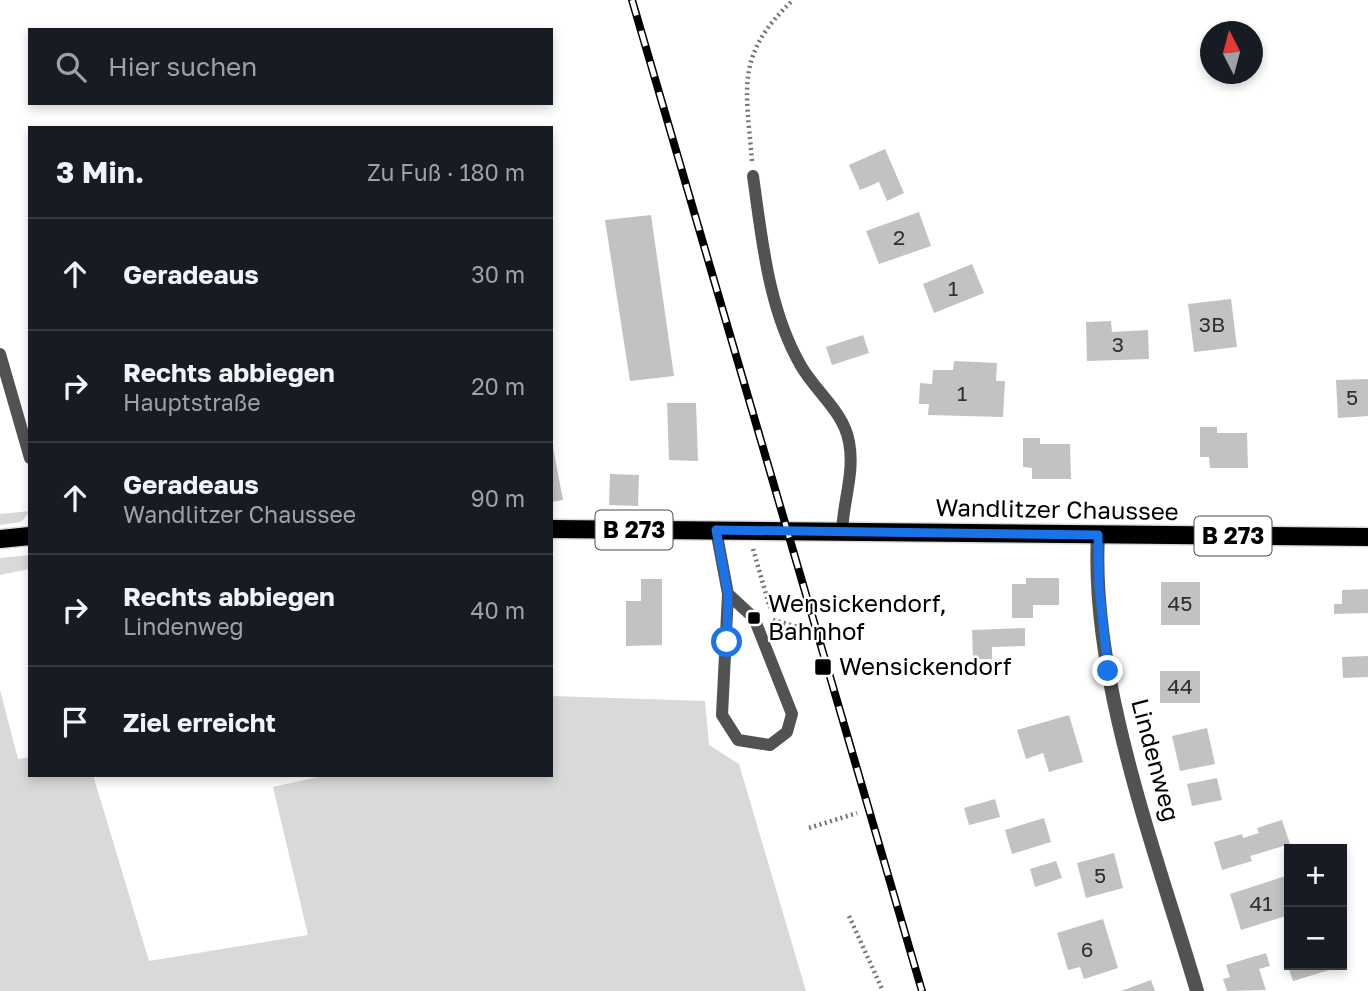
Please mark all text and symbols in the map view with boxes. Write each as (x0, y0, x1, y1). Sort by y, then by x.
north arrow (1200, 21, 1263, 84)
search box (28, 28, 553, 105)
icon: search (52, 48, 90, 86)
text: Hier suchen (108, 51, 257, 82)
text: 3 Min. (56, 154, 144, 190)
text: Zu Fuß · 180 m (367, 158, 525, 186)
house number: 2 (893, 224, 905, 250)
icon: ahead (56, 255, 94, 293)
text: Geradeaus (123, 259, 259, 290)
text: 30 m (471, 260, 525, 288)
house number: 1 (948, 275, 958, 301)
house number: 3B (1199, 311, 1225, 337)
house number: 3 (1112, 331, 1124, 357)
text: Rechts abbiegen (123, 357, 335, 388)
icon: right (56, 367, 94, 405)
text: 20 m (471, 372, 525, 400)
house number: 1 (957, 380, 967, 406)
house number: 5 (1346, 384, 1358, 410)
text: Hauptstraße (123, 388, 261, 416)
text: Geradeaus (123, 469, 259, 500)
icon: ahead (56, 479, 94, 517)
text: 90 m (471, 484, 525, 512)
street label: Wandlitzer Chaussee (935, 492, 1179, 525)
text: Wandlitzer Chaussee (123, 500, 356, 528)
road number: B 273 (596, 510, 672, 550)
road number: B 273 (1194, 516, 1272, 556)
text: Rechts abbiegen (123, 581, 335, 612)
place label: Wensickendorf, Bahnhof (768, 588, 947, 645)
house number: 45 (1168, 590, 1193, 616)
icon: right (56, 591, 94, 629)
text: 40 m (471, 596, 525, 624)
marker: Wensickendorf, Bahnhof (746, 610, 762, 626)
text: Lindenweg (123, 612, 244, 640)
route start (711, 626, 742, 657)
place label: Wensickendorf (839, 651, 1012, 680)
route end (1092, 655, 1123, 686)
marker: Wensickendorf (813, 657, 833, 677)
house number: 44 (1167, 673, 1193, 699)
street label: Lindenweg (1126, 695, 1187, 824)
icon: arrive (56, 703, 94, 741)
text: Ziel erreicht (123, 707, 276, 738)
map controls (1284, 844, 1347, 970)
button: + (1284, 844, 1347, 907)
house number: 5 (1094, 862, 1106, 888)
house number: 41 (1250, 890, 1273, 916)
button: − (1284, 907, 1347, 970)
house number: 6 (1081, 936, 1093, 962)

